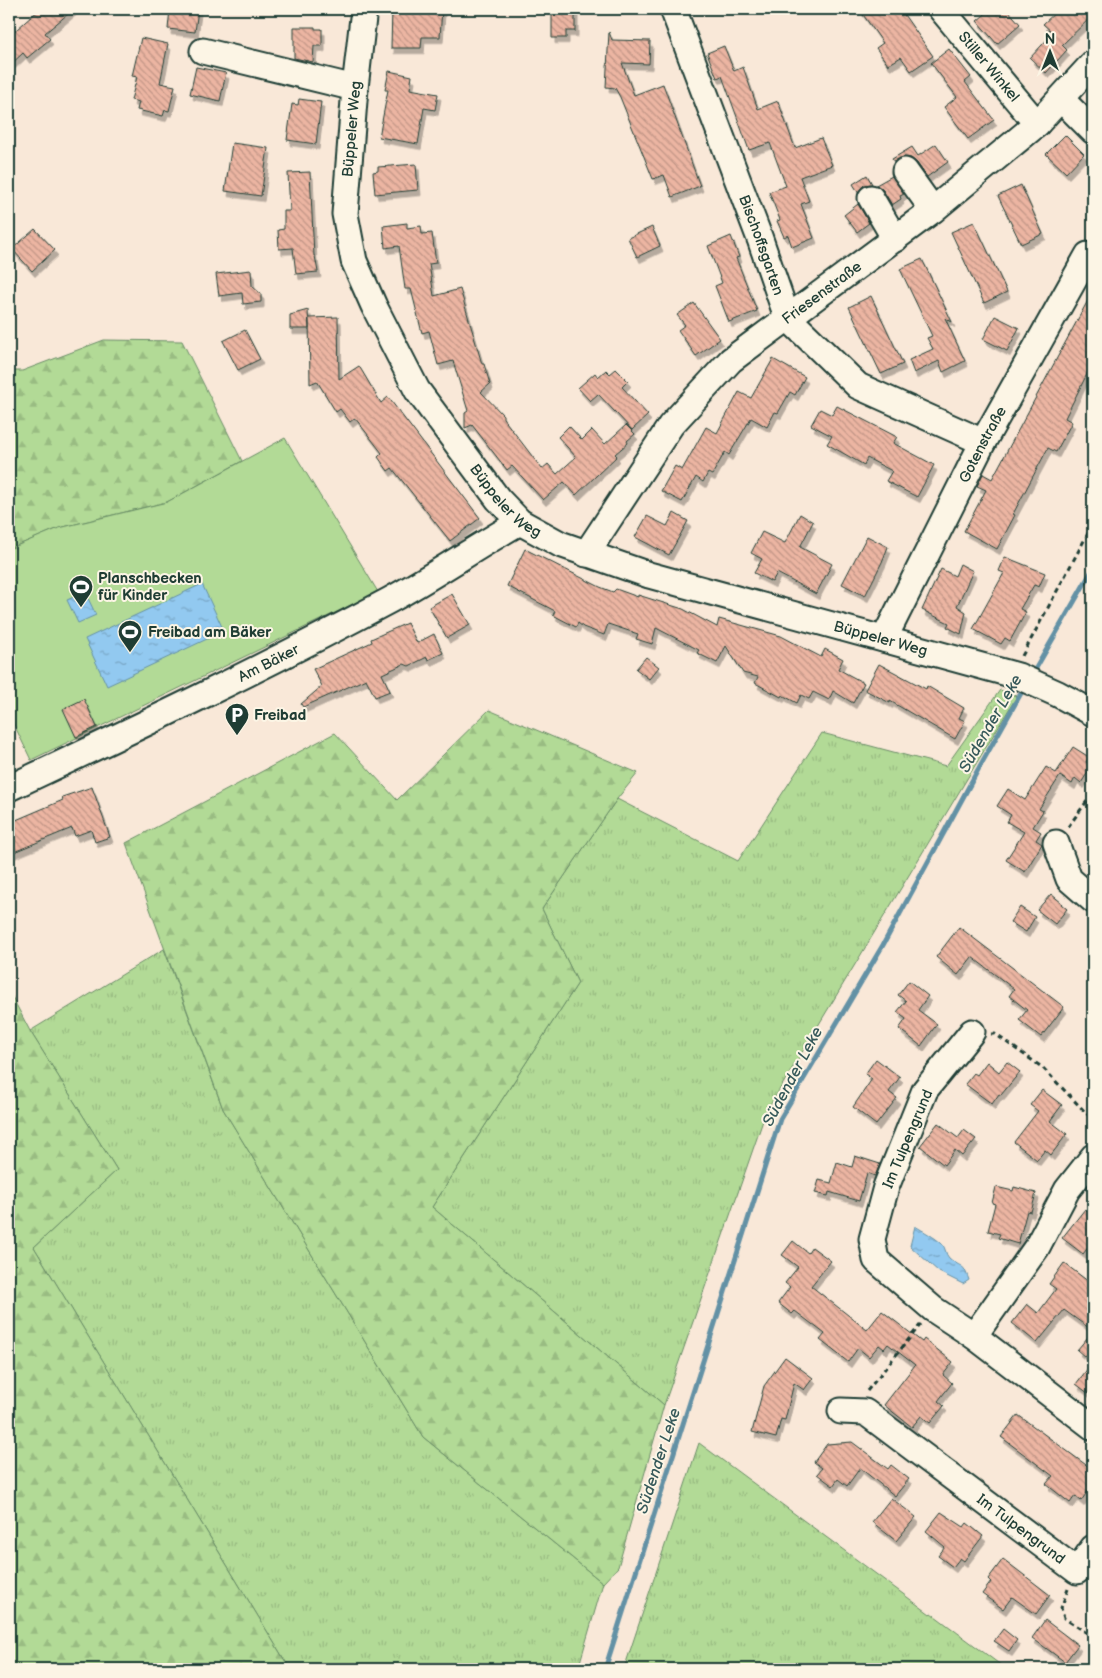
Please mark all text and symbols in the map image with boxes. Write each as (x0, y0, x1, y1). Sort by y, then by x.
street label: Stiller Winkel (954, 28, 1024, 106)
north arrow (1024, 28, 1074, 78)
text: N (1045, 31, 1055, 48)
street label: Büppeler Weg (338, 80, 366, 178)
street label: Bischoffsgarten (735, 192, 788, 298)
street label: Friesenstraße (778, 257, 865, 328)
street label: Gotenstraße (955, 403, 1011, 486)
street label: Büppeler Weg (466, 460, 545, 542)
place label: Planschbecken für Kinder (98, 569, 202, 605)
sports icon: Planschbecken für Kinder (68, 574, 94, 608)
street label: Büppeler Weg (832, 616, 930, 660)
sports icon: Freibad am Bäker (117, 619, 143, 653)
place label: Freibad am Bäker (148, 623, 272, 642)
street label: Am Bäker (235, 639, 303, 686)
water label: Südender Leke (955, 672, 1027, 776)
parking icon: Freibad (224, 702, 250, 736)
place label: Freibad (254, 706, 306, 725)
water label: Südender Leke (759, 1024, 827, 1130)
street label: Im Tulpengrund (879, 1087, 937, 1191)
water label: Südender Leke (633, 1406, 685, 1516)
street label: Im Tulpengrund (973, 1490, 1069, 1568)

